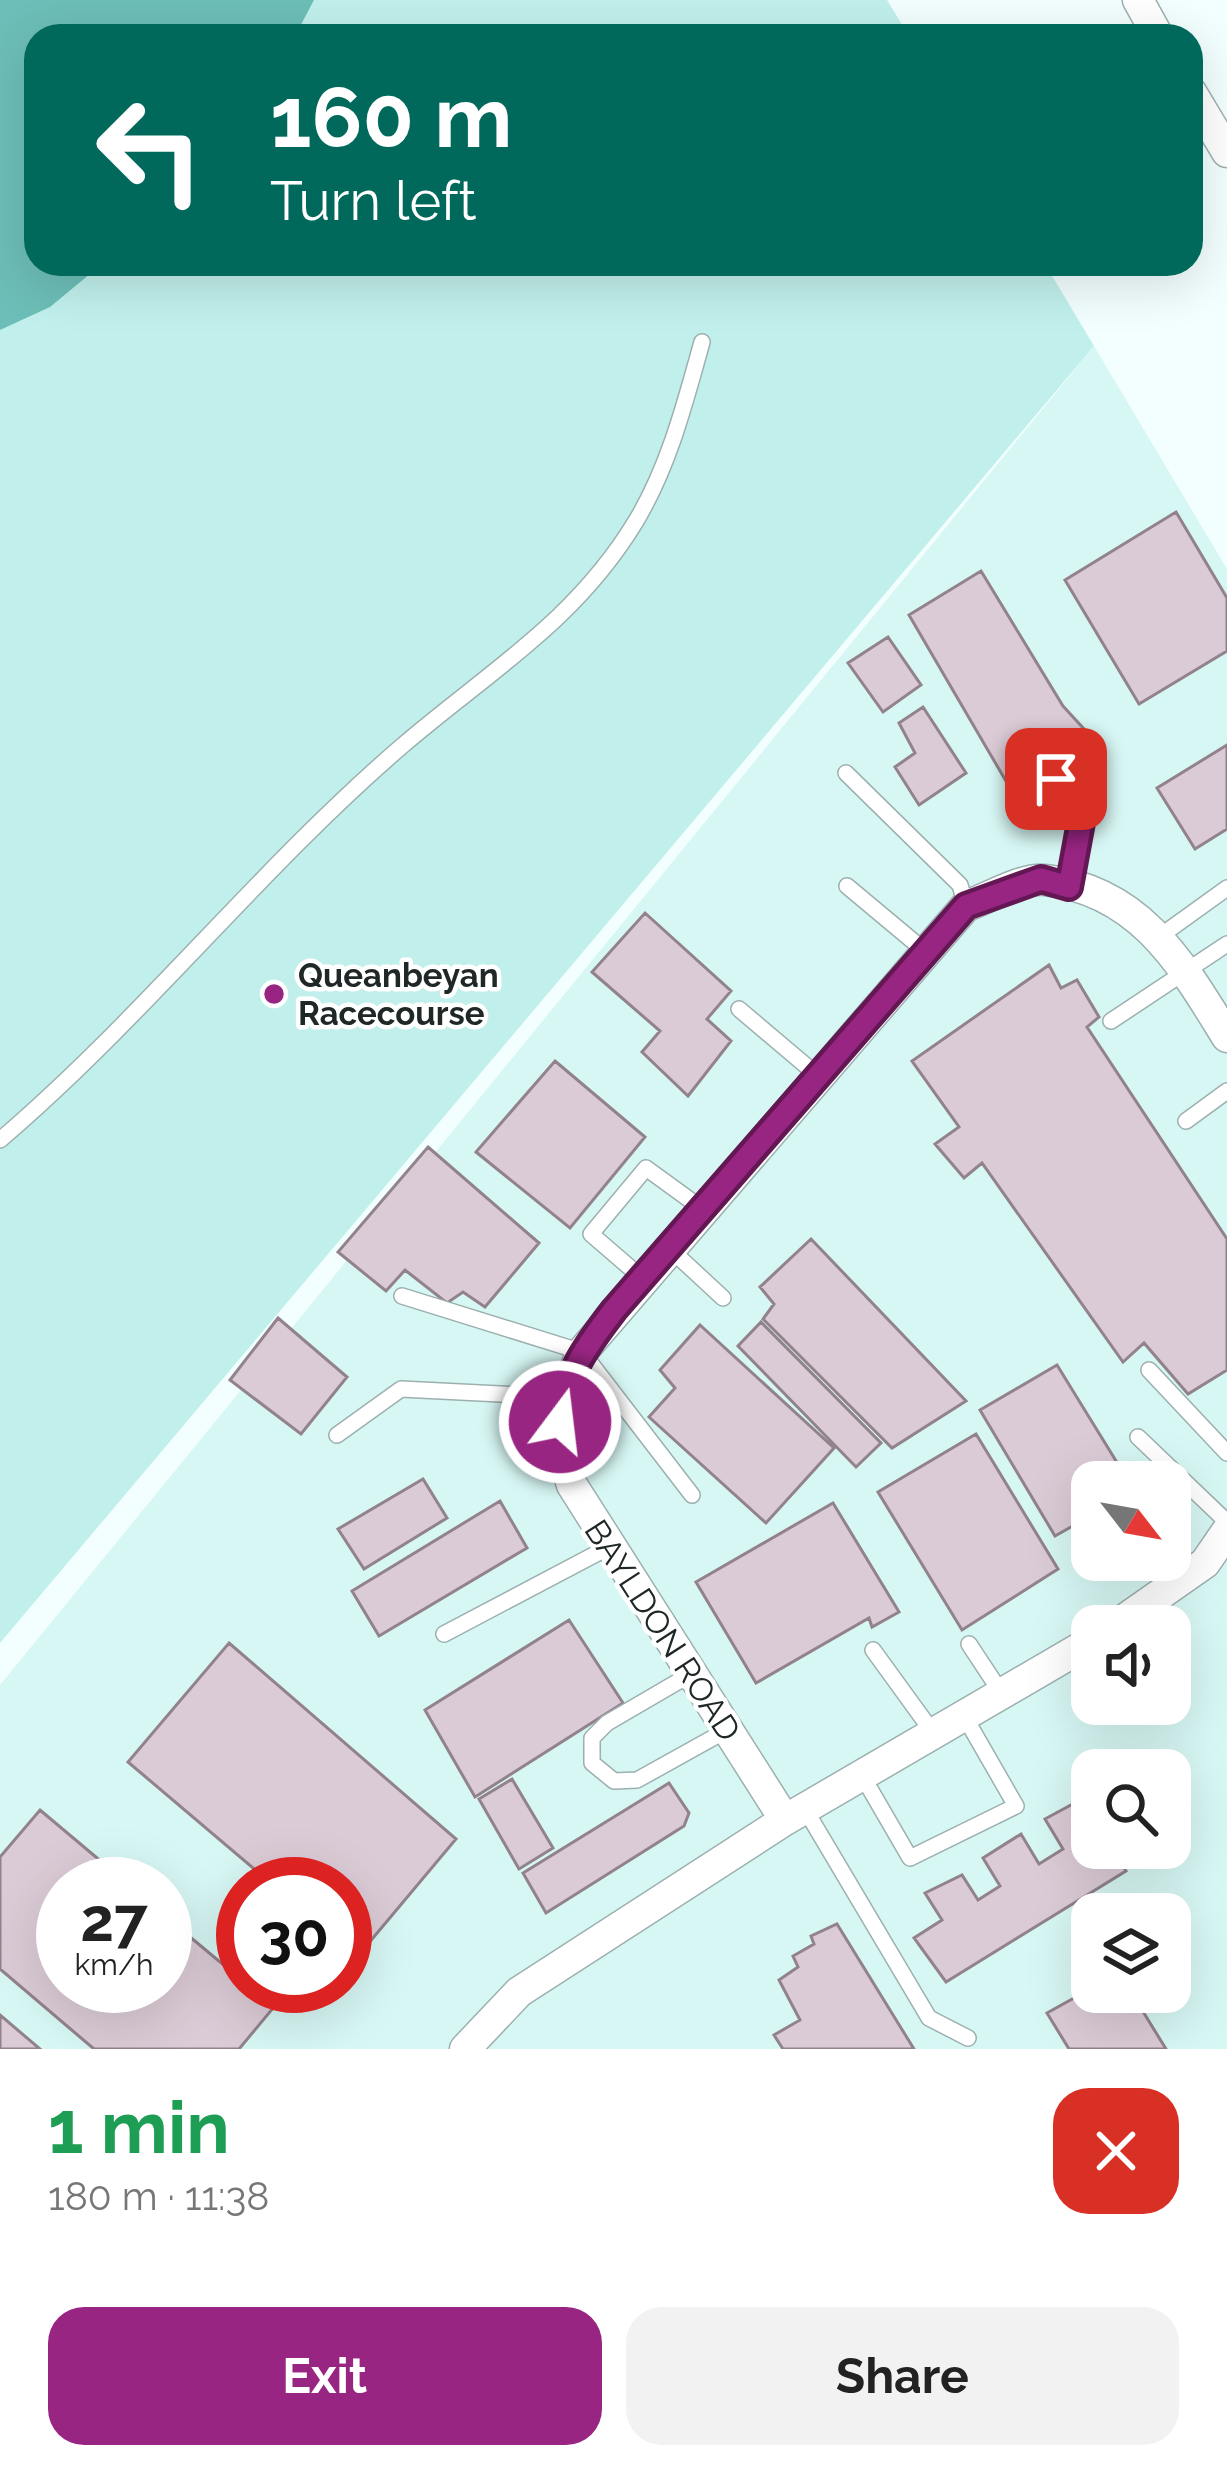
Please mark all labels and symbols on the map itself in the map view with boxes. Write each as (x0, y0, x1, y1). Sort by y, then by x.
pin (1005, 728, 1107, 830)
place label: Queanbeyan Racecourse (298, 956, 499, 1033)
marker: Queanbeyan Racecourse (261, 981, 287, 1007)
position arrow (497, 1359, 623, 1485)
north arrow (1071, 1461, 1191, 1581)
street label: BAYLDON ROAD (577, 1512, 749, 1748)
speed limit sign: 30 (216, 1857, 372, 2013)

